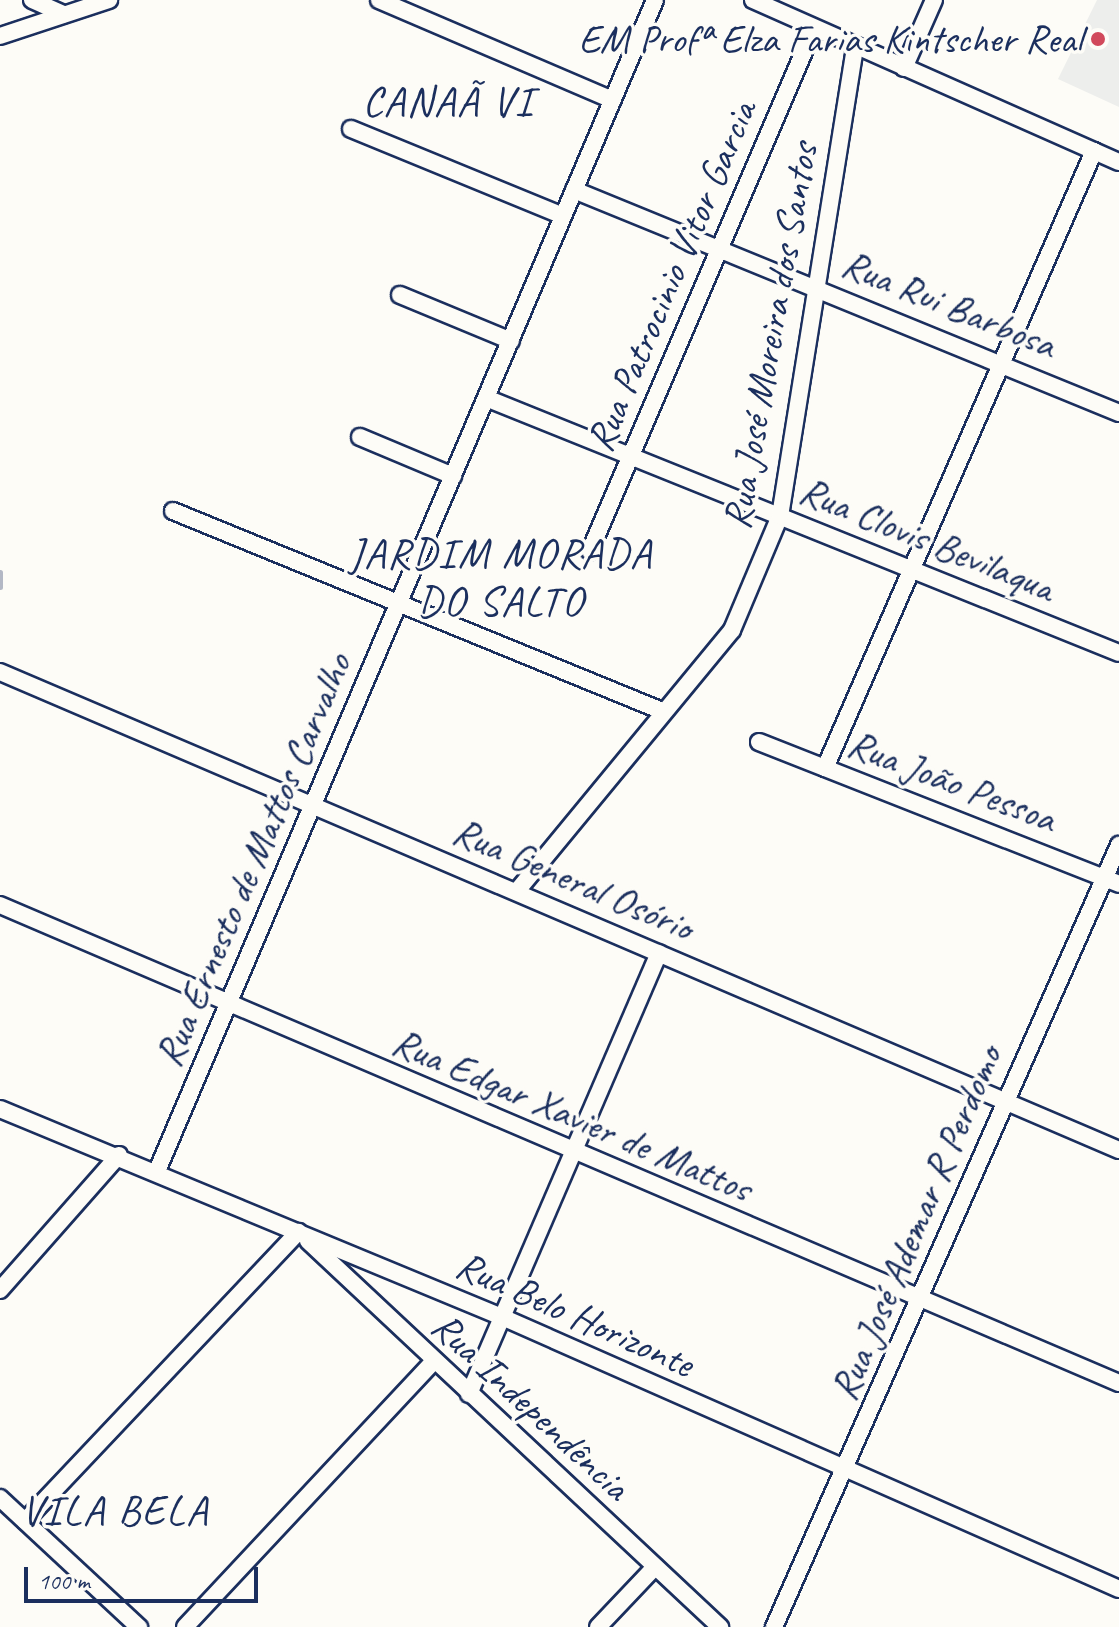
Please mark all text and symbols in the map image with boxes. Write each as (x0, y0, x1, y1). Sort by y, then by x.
place label: EM Profª Elza Farias Kintscher Real (577, 15, 1082, 63)
marker: EM Profª Elza Farias Kintscher Real (1089, 30, 1107, 48)
district label: CANAÃ VI (363, 77, 533, 127)
street label: Rua Patrocinio Vitor Garcia (575, 93, 767, 459)
street label: Rua José Moreira dos Santos (712, 139, 828, 533)
street label: Rua Rui Barbosa (835, 239, 1063, 369)
street label: Rua Clovis Bevilaqua (794, 466, 1060, 612)
district label: JARDIM MORADA DO SALTO (351, 529, 651, 628)
street label: Rua Ernesto de Mattos Carvalho (144, 645, 362, 1075)
street label: Rua João Pessoa (842, 720, 1062, 842)
street label: Rua General Osório (446, 807, 700, 951)
street label: Rua Edgar Xavier de Mattos (384, 1017, 760, 1213)
street label: Rua José Ademar R Perdomo (820, 1039, 1012, 1407)
street label: Rua Belo Horizonte (449, 1240, 701, 1388)
street label: Rua Independência (422, 1302, 640, 1510)
district label: VILA BELA (22, 1486, 208, 1536)
scale bar (28, 1551, 262, 1601)
text: 100 m (38, 1566, 90, 1596)

